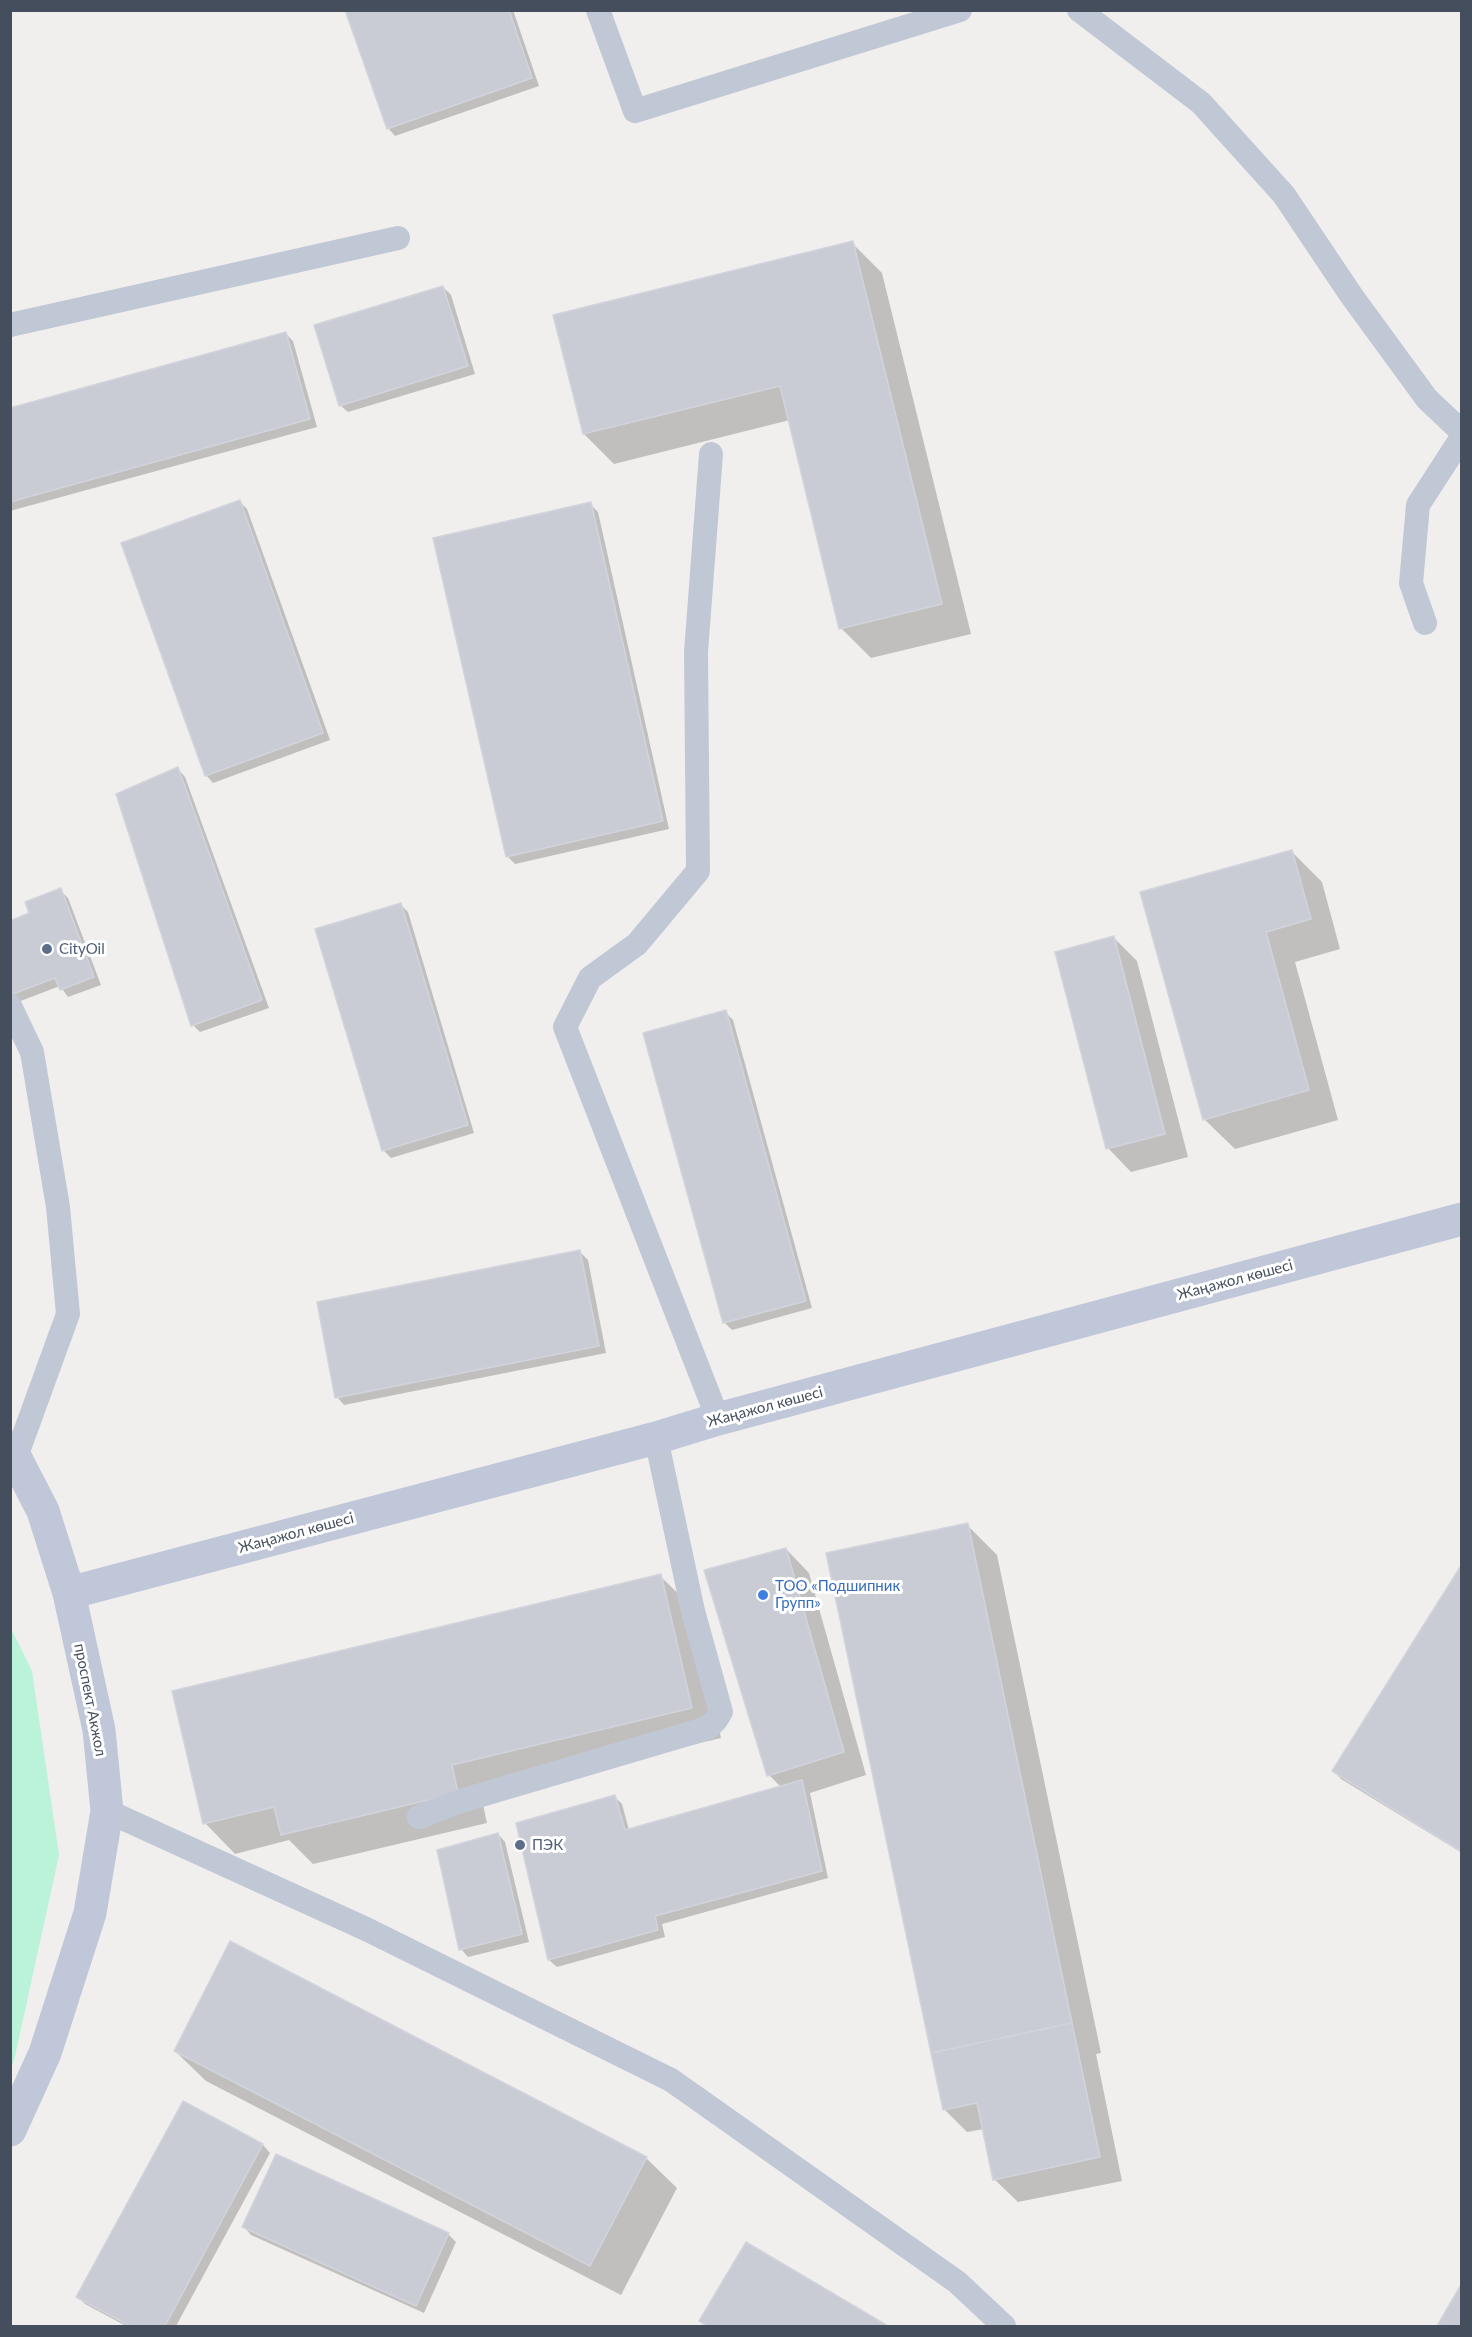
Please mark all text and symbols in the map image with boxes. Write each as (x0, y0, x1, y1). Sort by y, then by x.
place label: CityOil (59, 940, 105, 958)
marker: CityOil (40, 942, 54, 956)
street label: Жаңажол көшесі (1175, 1256, 1295, 1304)
street label: Жаңажол көшесі (705, 1383, 825, 1431)
street label: Жаңажол көшесі (236, 1509, 356, 1557)
place label: ТОО «Подшипник Групп» (775, 1577, 900, 1612)
marker: ТОО «Подшипник Групп» (756, 1588, 770, 1602)
street label: проспект Акжол (70, 1642, 110, 1758)
place label: ПЭК (532, 1836, 563, 1854)
marker: ПЭК (513, 1838, 527, 1852)

